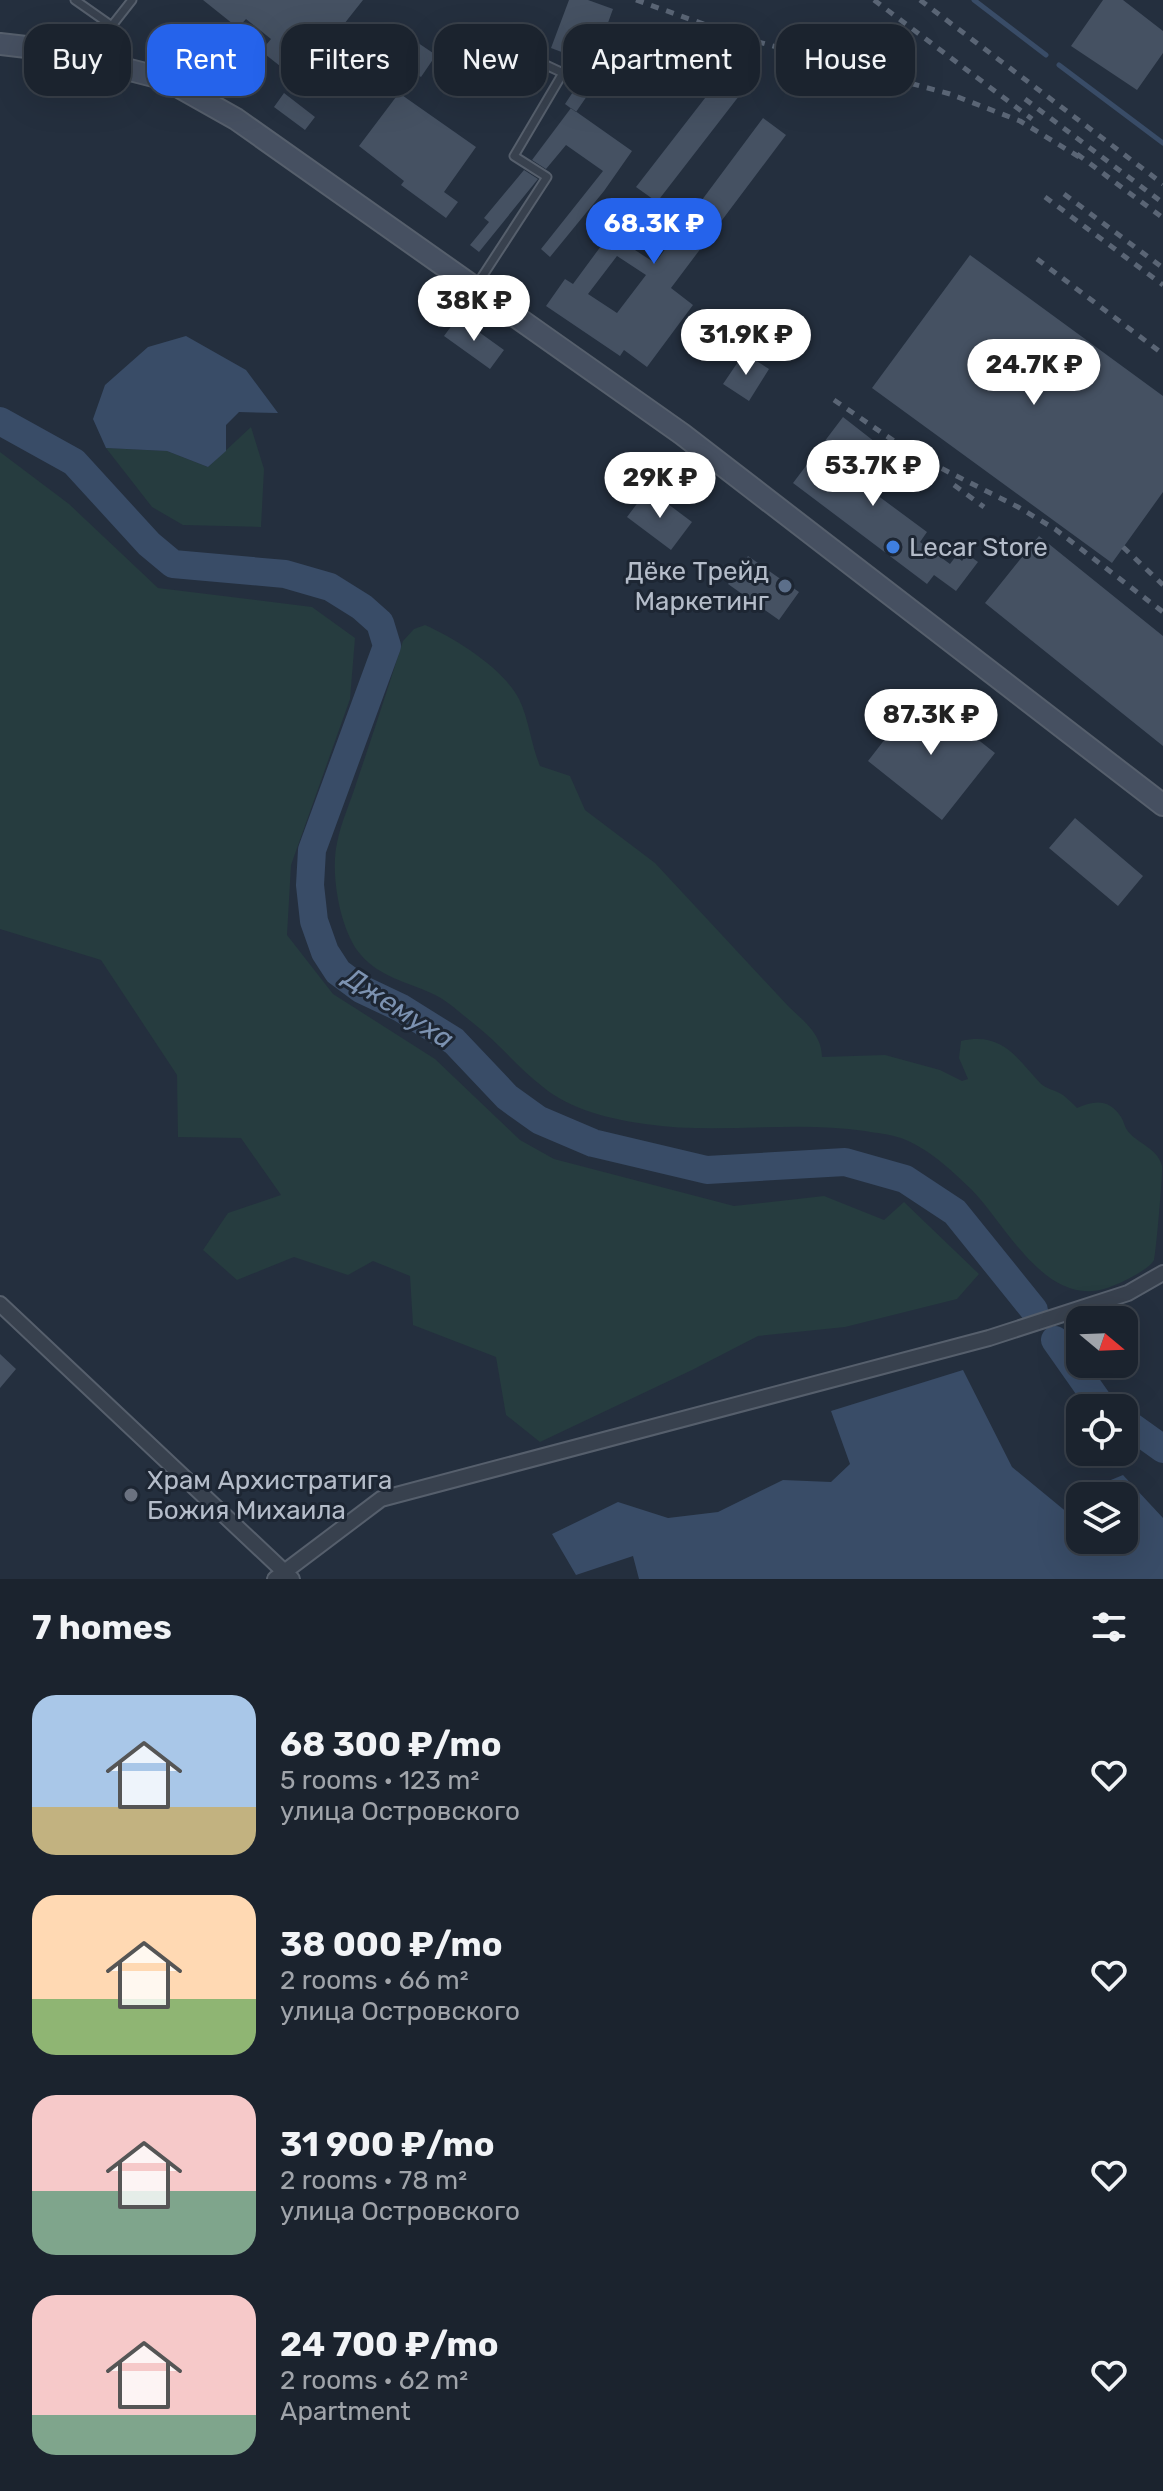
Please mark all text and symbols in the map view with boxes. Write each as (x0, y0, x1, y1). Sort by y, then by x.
chip: Buy (24, 24, 131, 96)
chip: Rent (147, 24, 265, 96)
chip: Filters (281, 24, 418, 96)
chip: New (434, 24, 547, 96)
chip: Apartment (563, 24, 760, 96)
chip: House (776, 24, 915, 96)
pin: 68.3K ₽ (580, 198, 728, 266)
text: 68.3K ₽ (604, 208, 704, 239)
pin: 38K ₽ (418, 275, 530, 343)
text: 38K ₽ (436, 285, 512, 316)
pin: 31.9K ₽ (672, 309, 820, 377)
text: 31.9K ₽ (699, 319, 793, 350)
pin: 24.7K ₽ (960, 339, 1108, 407)
text: 24.7K ₽ (985, 349, 1083, 380)
pin: 53.7K ₽ (799, 440, 947, 508)
text: 53.7K ₽ (825, 450, 921, 481)
pin: 29K ₽ (604, 452, 716, 520)
text: 29K ₽ (623, 462, 697, 493)
place label: Lecar Store (909, 532, 1048, 563)
marker: Lecar Store (884, 538, 902, 556)
place label: Дёке Трейд Маркетинг (625, 556, 769, 617)
marker: Дёке Трейд Маркетинг (776, 577, 794, 595)
pin: 87.3K ₽ (857, 689, 1005, 757)
text: 87.3K ₽ (883, 699, 979, 730)
water label: Джемуха (336, 959, 460, 1056)
north arrow (1066, 1306, 1138, 1378)
map controls (1066, 1306, 1138, 1554)
button: locate (1066, 1394, 1138, 1466)
place label: Храм Архистратига Божия Михаила (147, 1465, 392, 1526)
button: layers (1066, 1482, 1138, 1554)
marker: Храм Архистратига Божия Михаила (122, 1486, 140, 1504)
icon: filters (1087, 1605, 1131, 1649)
text: 7 homes (32, 1607, 172, 1648)
text: 68 300 ₽/mo (280, 1724, 501, 1765)
icon: home (96, 1727, 192, 1823)
icon: heart (1087, 1753, 1131, 1797)
text: 5 rooms · 123 m² (280, 1765, 479, 1796)
text: улица Островского (280, 1796, 520, 1827)
text: 38 000 ₽/mo (280, 1924, 502, 1965)
icon: home (96, 1927, 192, 2023)
icon: heart (1087, 1953, 1131, 1997)
text: 2 rooms · 66 m² (280, 1965, 469, 1996)
text: улица Островского (280, 1996, 520, 2027)
text: 31 900 ₽/mo (280, 2124, 495, 2165)
icon: home (96, 2127, 192, 2223)
icon: heart (1087, 2153, 1131, 2197)
text: 2 rooms · 78 m² (280, 2165, 467, 2196)
text: улица Островского (280, 2196, 520, 2227)
text: 24 700 ₽/mo (280, 2324, 499, 2365)
icon: home (96, 2327, 192, 2423)
icon: heart (1087, 2353, 1131, 2397)
text: 2 rooms · 62 m² (280, 2365, 468, 2396)
text: Apartment (280, 2396, 411, 2427)

